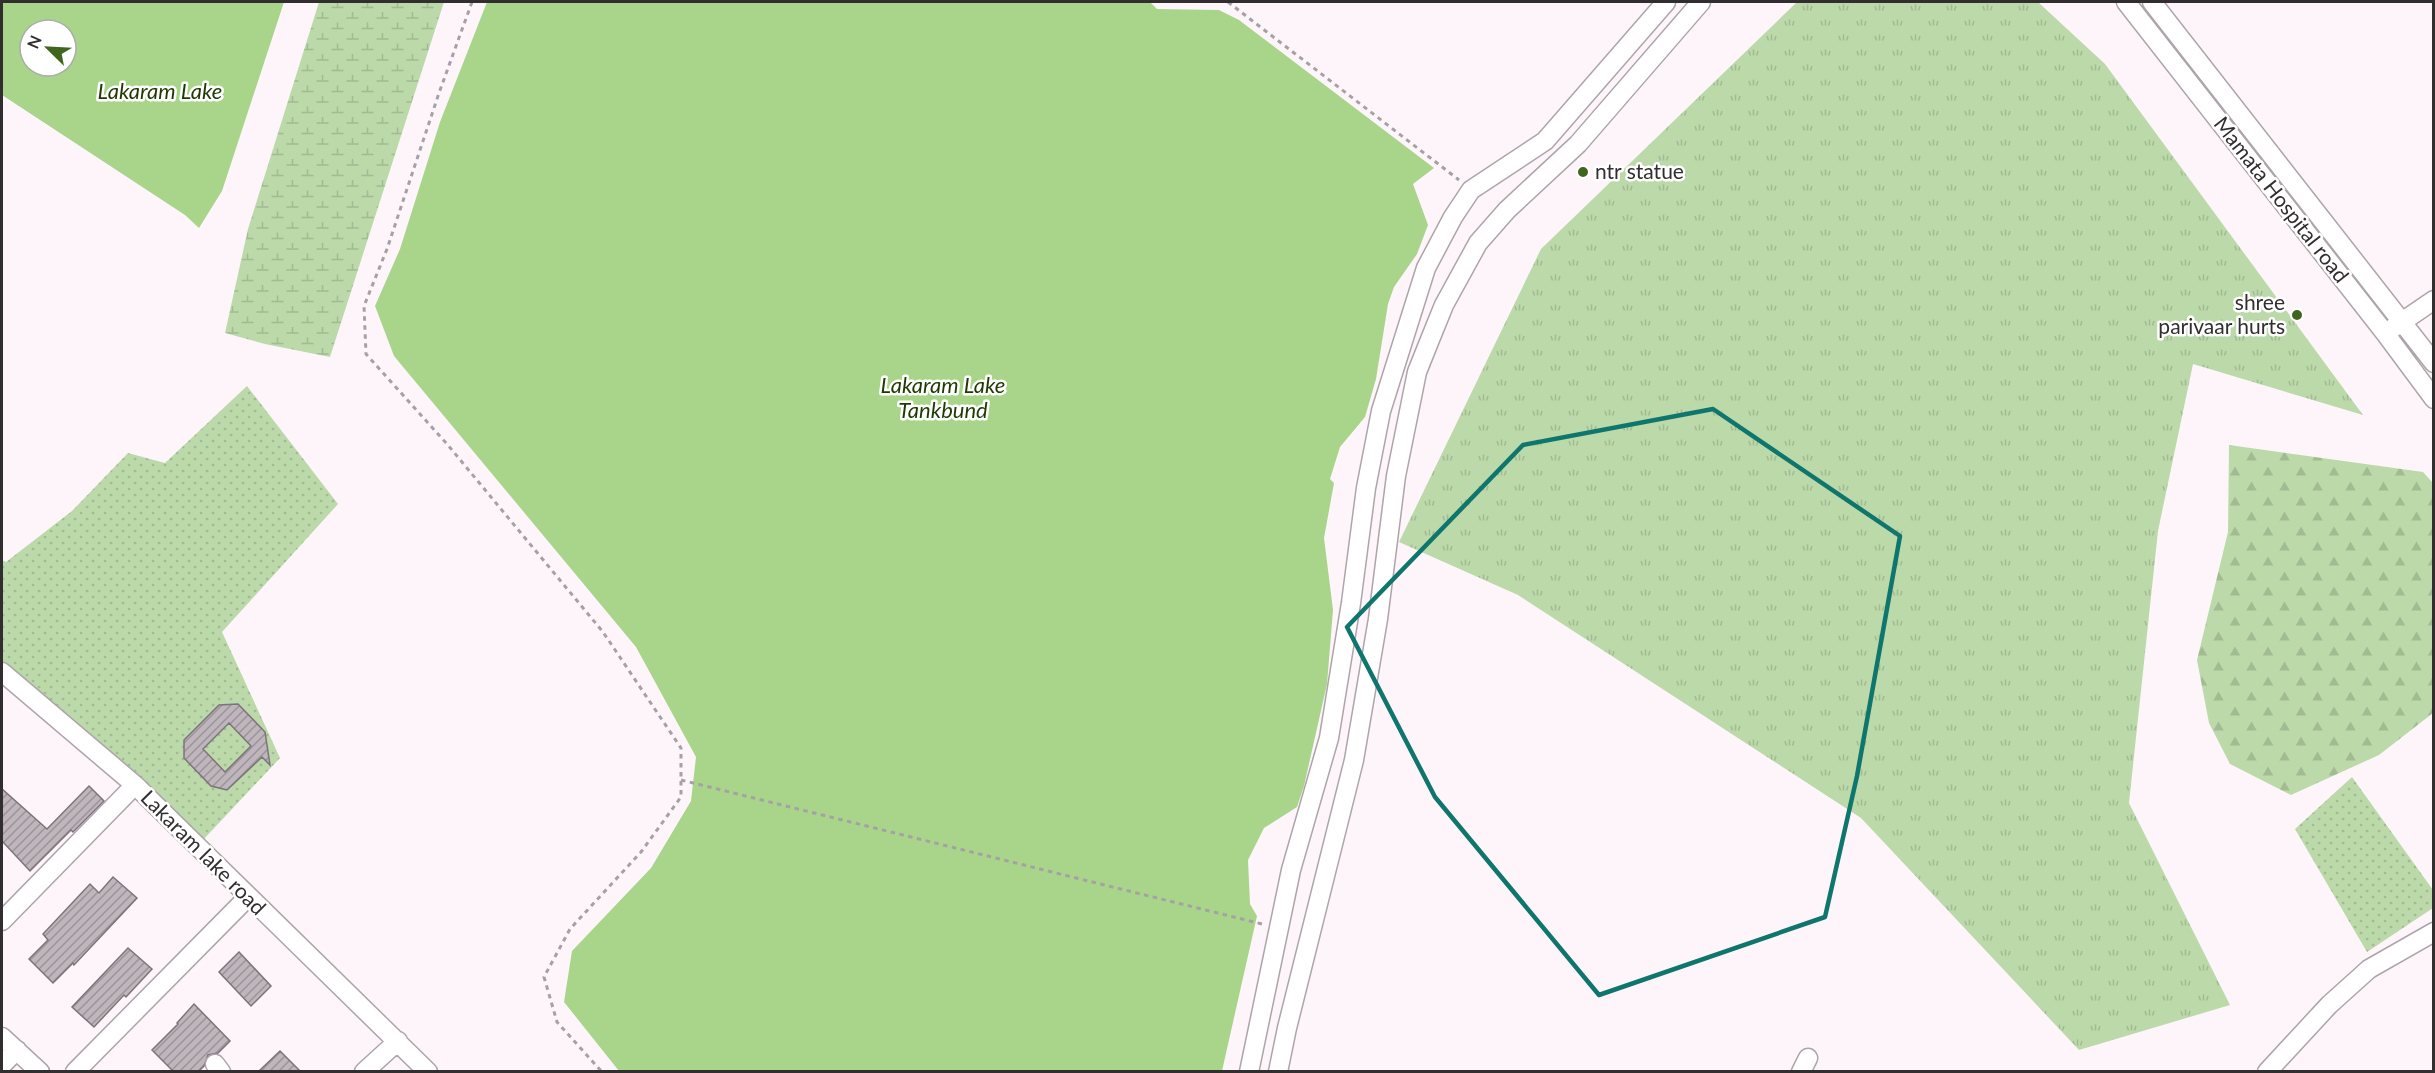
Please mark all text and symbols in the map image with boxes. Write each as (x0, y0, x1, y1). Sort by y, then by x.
north arrow (18, 18, 78, 78)
text: N (23, 32, 45, 51)
water label: Lakaram Lake (98, 77, 222, 104)
street label: Mamata Hospital road (2210, 111, 2355, 287)
place label: ntr statue (1595, 158, 1684, 183)
marker: ntr statue (1576, 165, 1590, 179)
place label: shree parivaar hurts (2158, 289, 2285, 338)
marker: shree parivaar hurts (2290, 308, 2304, 322)
water label: Lakaram Lake Tankbund (881, 371, 1005, 423)
street label: Lakaram lake road (136, 784, 272, 920)

